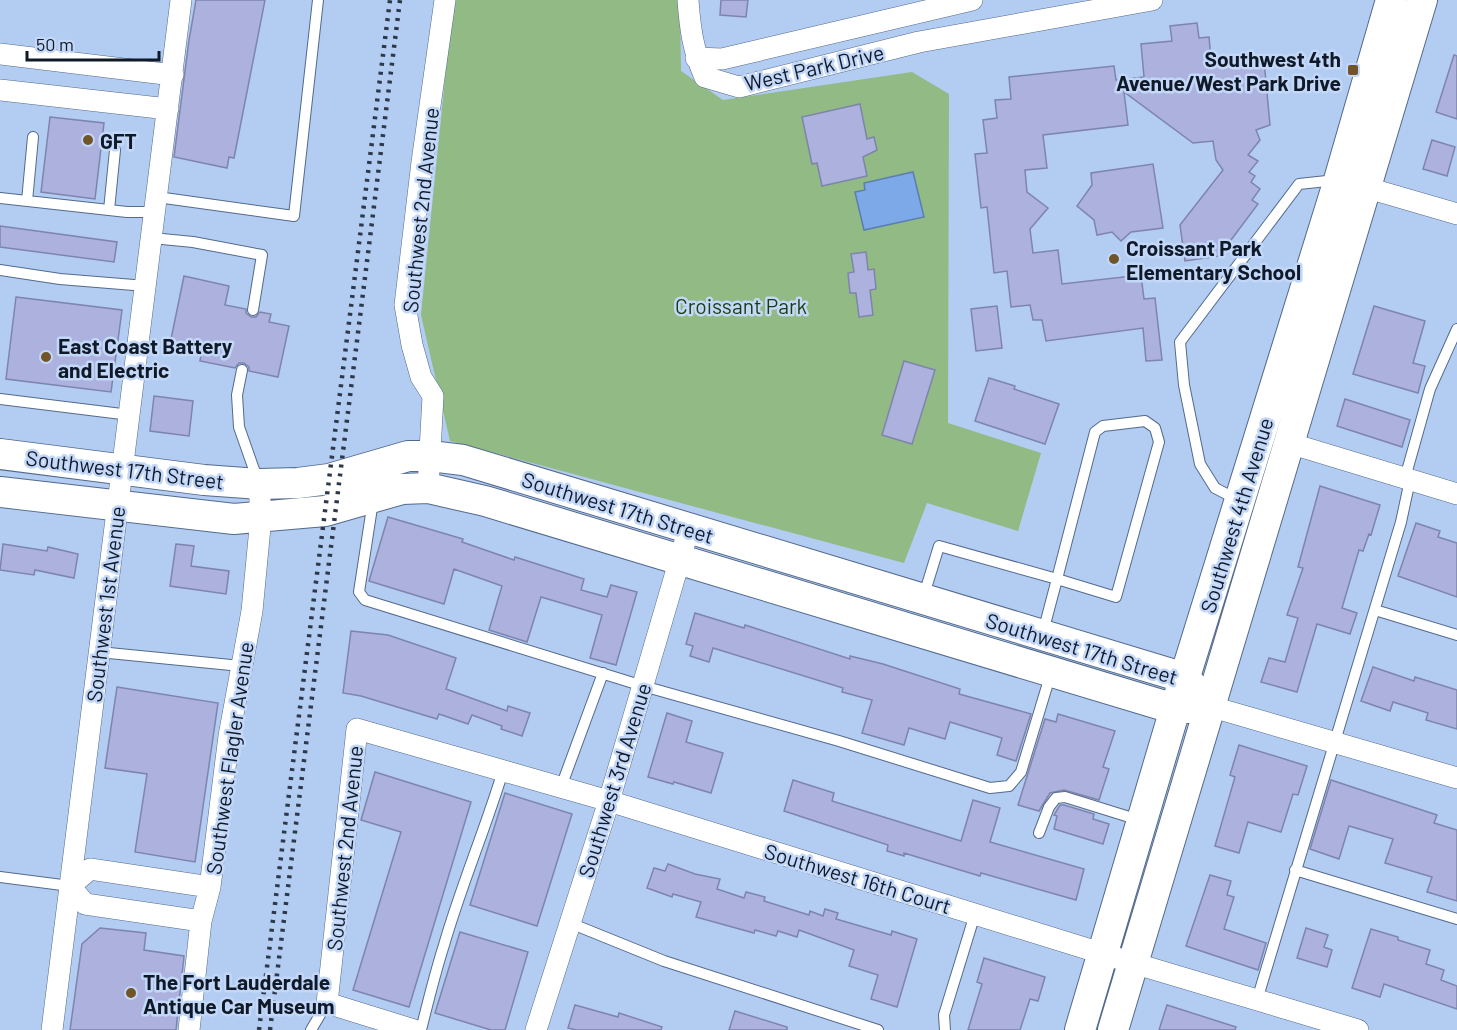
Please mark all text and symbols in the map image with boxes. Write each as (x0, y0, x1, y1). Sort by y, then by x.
scale bar (27, 24, 159, 62)
text: 50 m (36, 33, 74, 55)
street label: West Park Drive (742, 39, 886, 95)
place label: Southwest 4th Avenue/West Park Drive (1116, 46, 1341, 95)
marker: Southwest 4th Avenue/West Park Drive (1346, 63, 1360, 77)
street label: Southwest 2nd Avenue (397, 106, 443, 314)
place label: GFT (100, 128, 137, 153)
marker: GFT (81, 133, 95, 147)
place label: Croissant Park Elementary School (1126, 235, 1301, 284)
marker: Croissant Park Elementary School (1107, 252, 1121, 266)
park label: Croissant Park (675, 293, 807, 318)
place label: East Coast Battery and Electric (58, 333, 233, 382)
marker: East Coast Battery and Electric (39, 350, 53, 364)
street label: Southwest 4th Avenue (1194, 414, 1278, 616)
street label: Southwest 17th Street (25, 444, 225, 494)
street label: Southwest 17th Street (519, 466, 717, 548)
street label: Southwest 1st Avenue (81, 504, 129, 704)
street label: Southwest 17th Street (983, 607, 1181, 689)
street label: Southwest Flagler Avenue (200, 640, 258, 876)
street label: Southwest 3rd Avenue (572, 680, 656, 880)
street label: Southwest 2nd Avenue (321, 744, 367, 952)
street label: Southwest 16th Court (762, 838, 954, 918)
place label: The Fort Lauderdale Antique Car Museum (143, 969, 334, 1018)
marker: The Fort Lauderdale Antique Car Museum (124, 986, 138, 1000)

